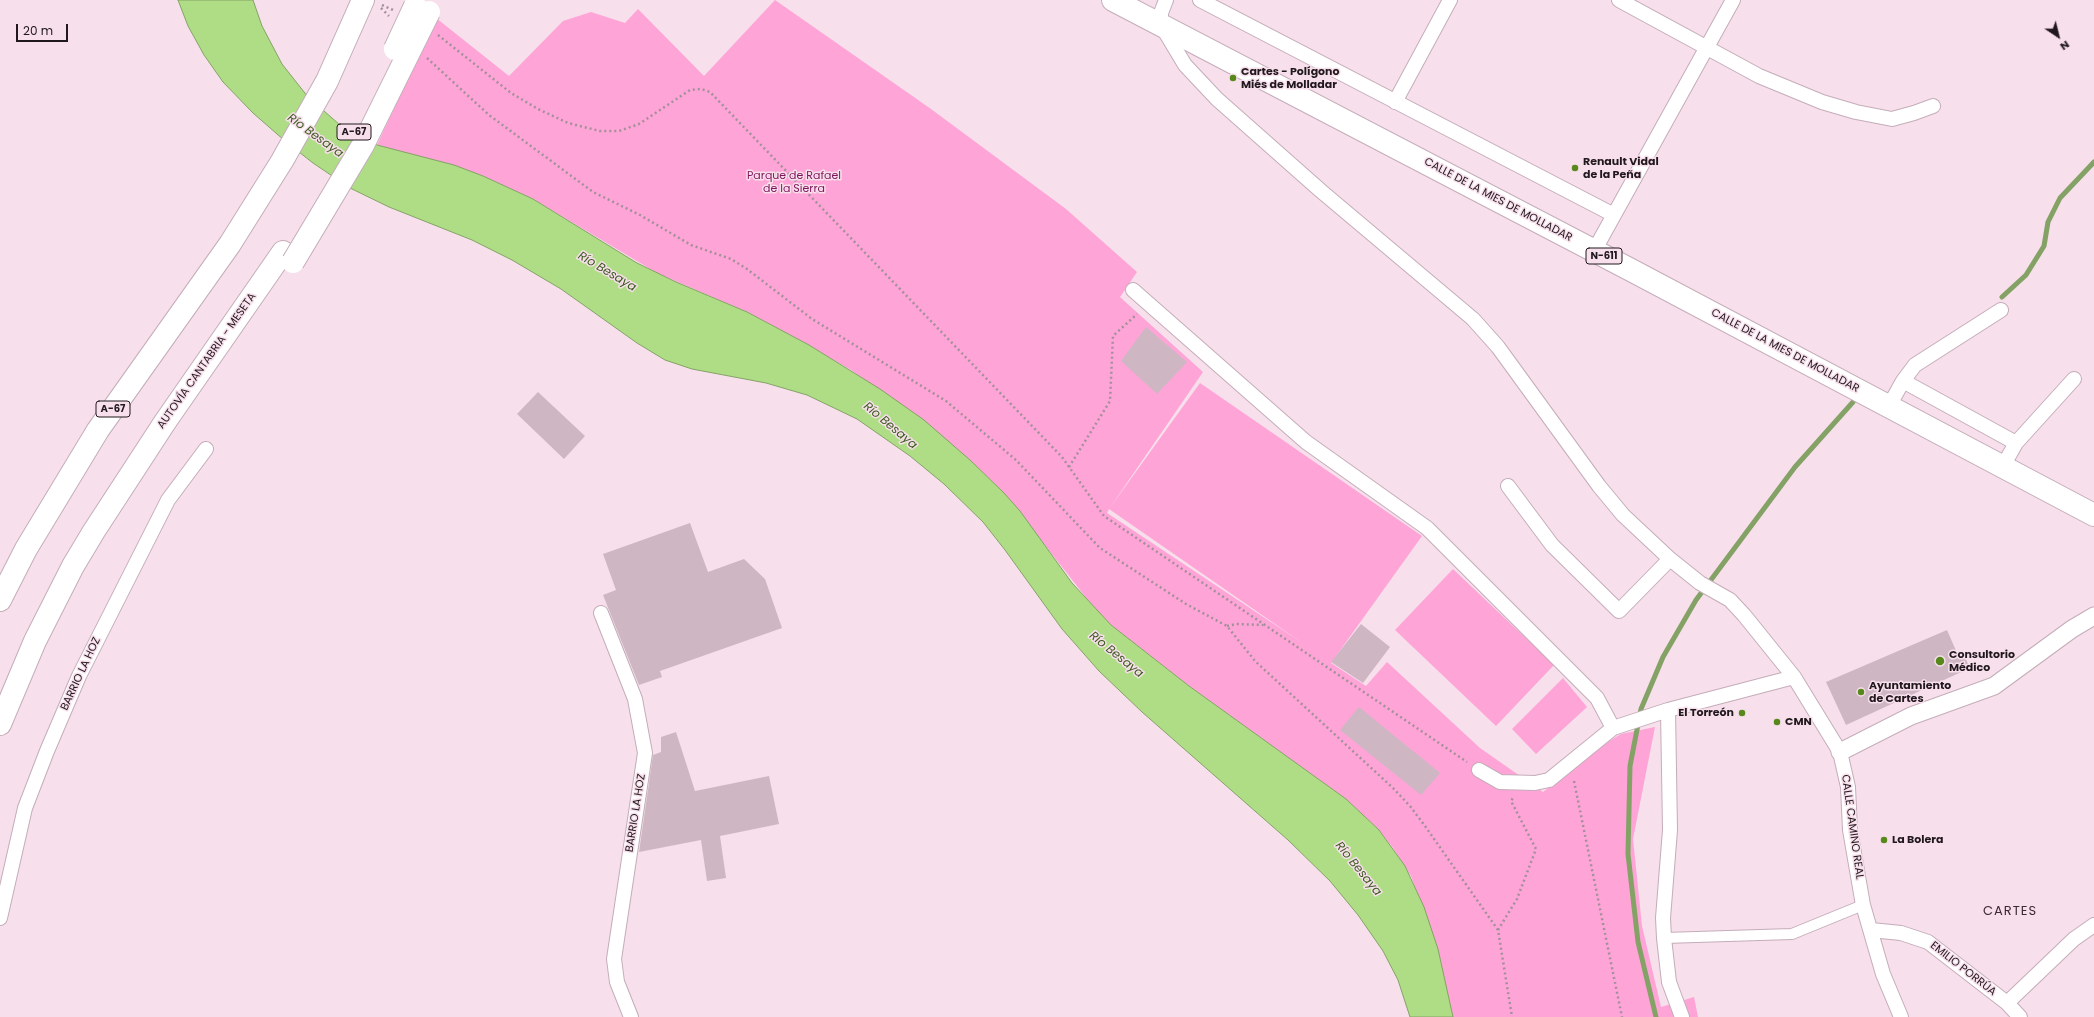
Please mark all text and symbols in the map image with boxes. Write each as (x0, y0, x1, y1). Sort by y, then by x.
scale bar (18, 16, 70, 42)
north arrow (2038, 16, 2078, 56)
text: 20 m (23, 22, 53, 39)
text: N (2057, 37, 2073, 55)
place label: Cartes - Polígono Miés de Molladar (1241, 65, 1340, 91)
marker: Cartes - Polígono Miés de Molladar (1228, 73, 1238, 83)
water label: Río Besaya (284, 111, 346, 161)
road number: A-67 (337, 124, 371, 140)
street label: CALLE DE LA MIES DE MOLLADAR (1422, 155, 1574, 245)
place label: Renault Vidal de la Peña (1583, 155, 1659, 181)
marker: Renault Vidal de la Peña (1570, 163, 1580, 173)
park label: Parque de Rafael de la Sierra (747, 169, 841, 195)
road number: N-611 (1586, 248, 1622, 264)
water label: Río Besaya (575, 249, 639, 295)
street label: AUTOVÍA CANTABRIA - MESETA (155, 290, 259, 432)
street label: CALLE DE LA MIES DE MOLLADAR (1709, 306, 1861, 396)
water label: Río Besaya (860, 399, 920, 453)
road number: A-67 (96, 401, 130, 417)
water label: Río Besaya (1086, 629, 1146, 681)
street label: BARRIO LA HOZ (58, 635, 104, 713)
place label: Consultorio Médico (1949, 648, 2015, 674)
marker: Consultorio Médico (1934, 655, 1946, 667)
place label: Ayuntamiento de Cartes (1869, 679, 1951, 705)
marker: Ayuntamiento de Cartes (1856, 687, 1866, 697)
place label: El Torreón (1678, 706, 1734, 720)
marker: El Torreón (1737, 708, 1747, 718)
place label: CMN (1785, 715, 1812, 729)
marker: CMN (1772, 717, 1782, 727)
street label: BARRIO LA HOZ (623, 773, 649, 853)
street label: CALLE CAMINO REAL (1838, 774, 1866, 880)
place label: La Bolera (1892, 833, 1944, 847)
marker: La Bolera (1879, 835, 1889, 845)
water label: Río Besaya (1332, 839, 1384, 899)
district label: CARTES (1983, 904, 2037, 920)
street label: EMILIO PORRÚA (1927, 939, 1999, 999)

